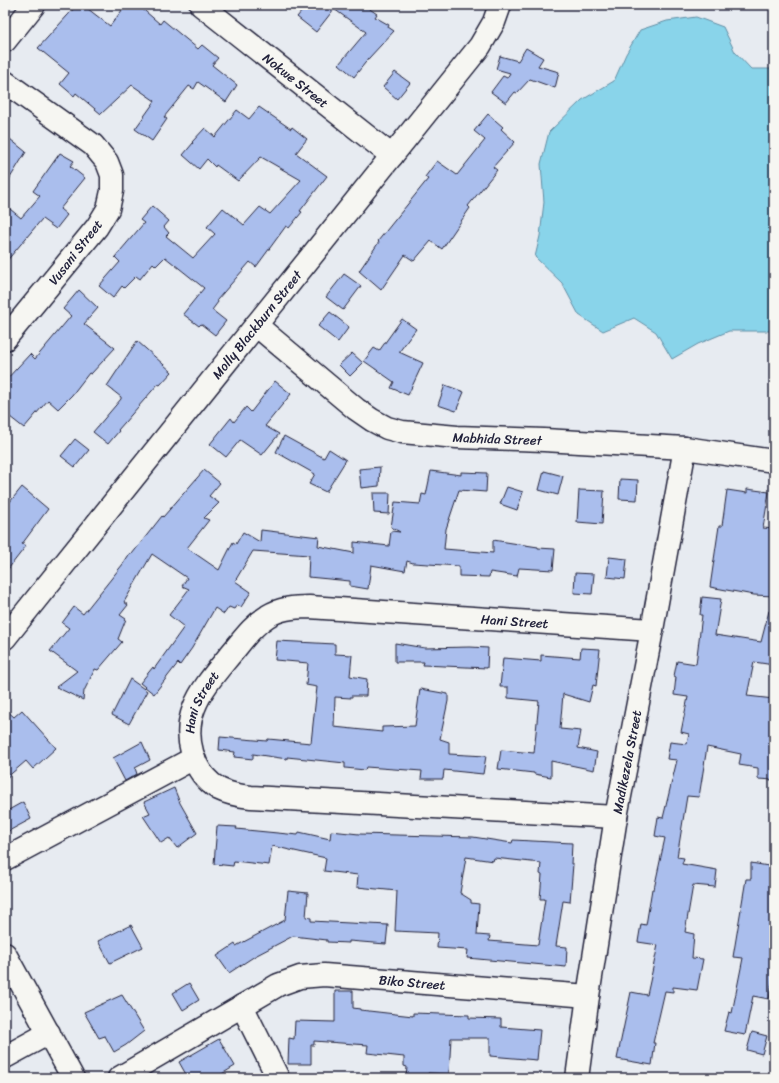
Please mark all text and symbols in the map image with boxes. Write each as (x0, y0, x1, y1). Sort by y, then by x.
street label: Nokwe Street (257, 47, 334, 114)
street label: Vusani Street (42, 214, 109, 290)
street label: Molly Blackburn Street (206, 265, 308, 384)
street label: Mabhida Street (452, 426, 543, 452)
street label: Hani Street (480, 608, 549, 635)
street label: Hani Street (178, 666, 225, 734)
street label: Madikezela Street (606, 708, 648, 816)
street label: Biko Street (378, 968, 446, 997)

